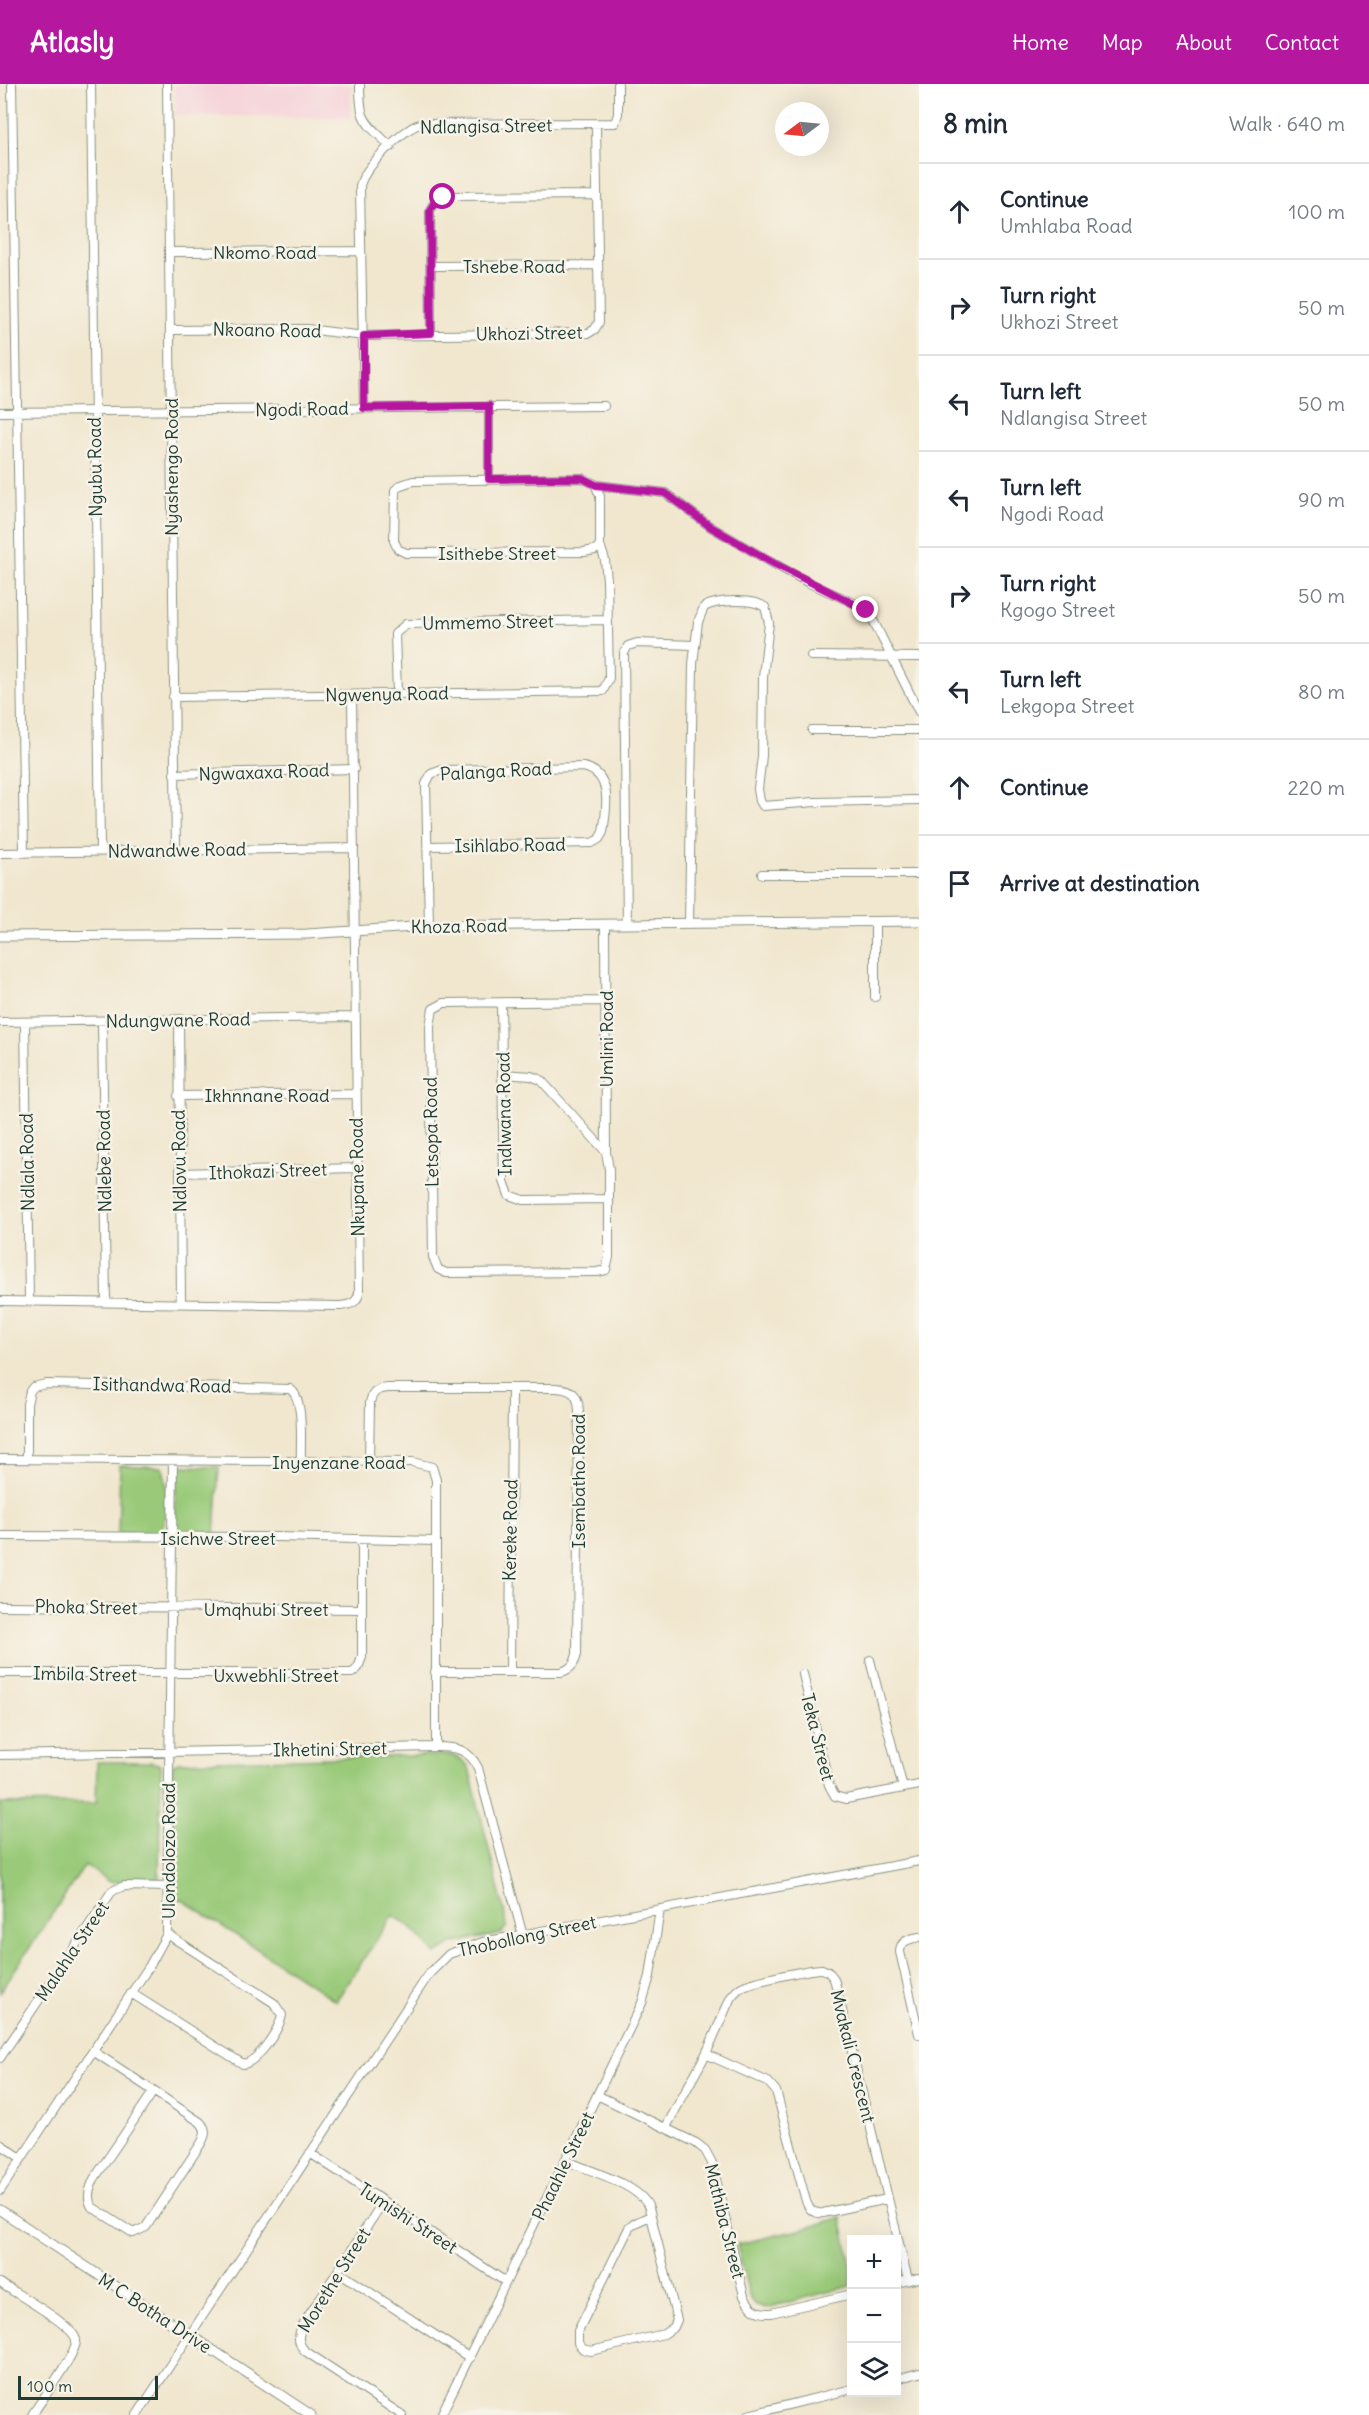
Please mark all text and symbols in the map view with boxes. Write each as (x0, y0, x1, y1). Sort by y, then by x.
text: Atlasly (30, 24, 114, 60)
text: Home (1012, 29, 1069, 56)
text: Map (1102, 29, 1143, 56)
text: About (1176, 29, 1232, 56)
text: Contact (1265, 29, 1339, 56)
north arrow (775, 102, 829, 156)
text: 8 min (943, 107, 1008, 140)
text: Walk · 640 m (1229, 111, 1345, 136)
street label: Ndlangisa Street (420, 113, 552, 139)
route start (429, 183, 455, 209)
text: Continue (1000, 185, 1089, 213)
icon: ahead (943, 195, 976, 228)
text: 100 m (1288, 199, 1345, 224)
text: Umhlaba Road (1000, 213, 1133, 238)
street label: Nkomo Road (213, 241, 317, 264)
street label: Tshebe Road (463, 255, 566, 278)
text: Turn right (1000, 281, 1096, 309)
icon: right (943, 291, 976, 324)
text: 50 m (1298, 295, 1345, 320)
text: Ukhozi Street (1000, 309, 1119, 334)
street label: Nkoano Road (212, 318, 322, 342)
street label: Ukhozi Street (475, 321, 583, 345)
text: Turn left (1000, 377, 1081, 405)
icon: left (943, 387, 976, 420)
text: 50 m (1298, 391, 1345, 416)
street label: Ngodi Road (255, 397, 349, 421)
street label: Nyashengo Road (160, 398, 183, 536)
text: Ndlangisa Street (1000, 405, 1147, 430)
street label: Ngubu Road (83, 416, 107, 517)
text: Turn left (1000, 473, 1081, 501)
icon: left (943, 483, 976, 516)
text: 90 m (1298, 487, 1345, 512)
text: Ngodi Road (1000, 501, 1104, 526)
street label: Isithebe Street (438, 542, 556, 565)
text: Turn right (1000, 569, 1096, 597)
icon: right (943, 579, 976, 612)
text: 50 m (1298, 583, 1345, 608)
route end (852, 596, 878, 622)
text: Kgogo Street (1000, 597, 1115, 622)
street label: Ummemo Street (422, 609, 554, 635)
text: Turn left (1000, 665, 1081, 693)
icon: left (943, 675, 976, 708)
text: 80 m (1298, 679, 1345, 704)
street label: Ngwenya Road (325, 681, 449, 707)
text: Lekgopa Street (1000, 693, 1134, 718)
street label: Palanga Road (439, 757, 553, 785)
street label: Ngwaxaxa Road (198, 758, 330, 786)
icon: ahead (943, 771, 976, 804)
text: Continue (1000, 773, 1089, 801)
text: 220 m (1288, 775, 1345, 800)
street label: Isihlabo Road (454, 833, 566, 857)
street label: Ndwandwe Road (107, 837, 247, 863)
icon: arrive (943, 867, 976, 900)
text: Arrive at destination (1000, 869, 1200, 897)
street label: Khoza Road (410, 914, 508, 938)
street label: Umlini Road (595, 990, 618, 1087)
street label: Ndungwane Road (105, 1007, 251, 1033)
street label: Indlwana Road (491, 1051, 517, 1176)
street label: Letsopa Road (419, 1076, 443, 1187)
street label: Ikhnnane Road (204, 1084, 330, 1107)
street label: Ndlebe Road (92, 1109, 116, 1213)
street label: Ndlovu Road (167, 1109, 191, 1213)
street label: Ndlala Road (15, 1112, 39, 1211)
street label: Nkupane Road (344, 1117, 370, 1237)
street label: Ithokazi Street (208, 1157, 328, 1185)
street label: Isithandwa Road (92, 1372, 232, 1398)
street label: Isembatho Road (567, 1413, 590, 1548)
street label: Inyenzane Road (272, 1451, 406, 1474)
street label: Kereke Road (498, 1478, 522, 1581)
street label: Isichwe Street (160, 1527, 276, 1550)
street label: Phoka Street (34, 1595, 138, 1619)
street label: Umqhubi Street (204, 1598, 328, 1621)
street label: Imbila Street (33, 1662, 137, 1686)
street label: Uxwebhli Street (213, 1664, 339, 1687)
street label: Teka Street (796, 1691, 840, 1783)
street label: Ikhetini Street (273, 1737, 387, 1761)
street label: Ulondolozo Road (157, 1782, 180, 1919)
street label: Malahla Street (30, 1896, 114, 2006)
street label: Thobollong Street (456, 1910, 598, 1962)
street label: Mvakali Crescent (825, 1987, 881, 2125)
street label: Phaahle Street (527, 2108, 599, 2224)
street label: Mathiba Street (700, 2161, 750, 2281)
street label: Tumishi Street (354, 2177, 462, 2259)
street label: Morethe Street (293, 2223, 375, 2337)
map controls (847, 2235, 901, 2397)
button: + (847, 2235, 901, 2289)
street label: M C Botha Drive (94, 2268, 216, 2358)
button: − (847, 2289, 901, 2343)
button: layers (847, 2343, 901, 2397)
scale bar (18, 2373, 158, 2400)
text: 100 m (27, 2376, 72, 2396)

